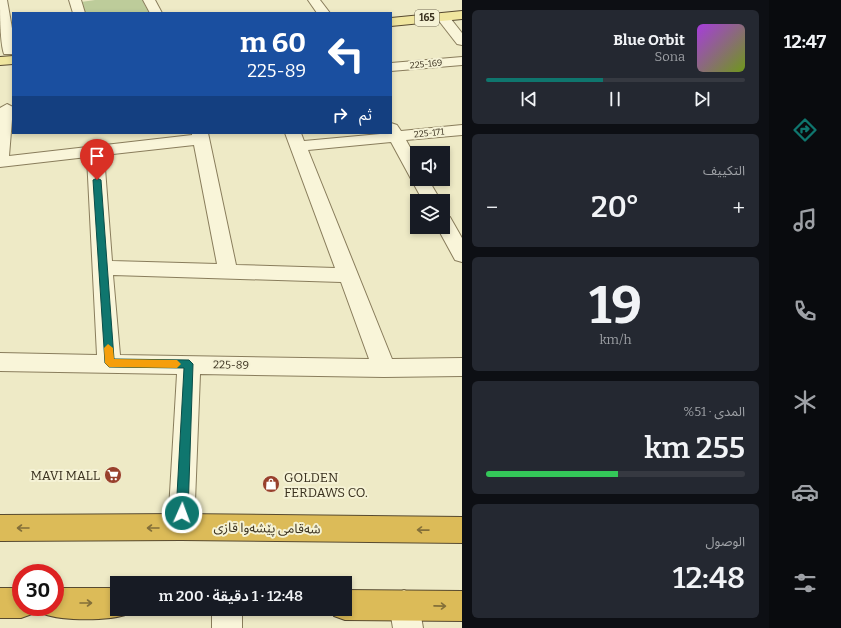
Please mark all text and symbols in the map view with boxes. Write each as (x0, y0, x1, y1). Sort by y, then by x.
road number: 165 (415, 10, 439, 26)
text: 60 m (240, 26, 306, 59)
icon: left (320, 28, 372, 80)
text: Blue Orbit (613, 31, 685, 49)
text: 12:47 (784, 31, 826, 53)
text: Sona (655, 49, 685, 64)
street label: 225-169 (409, 58, 443, 70)
text: 225-89 (247, 60, 306, 82)
icon: previous (518, 88, 540, 110)
icon: pause (604, 88, 626, 110)
icon: next (691, 88, 713, 110)
icon: right (329, 104, 351, 126)
text: ثم (359, 106, 372, 124)
icon: directions (791, 116, 819, 144)
street label: 225-171 (413, 126, 445, 140)
pin (80, 139, 114, 180)
icon: arrive (86, 145, 108, 167)
map controls (410, 146, 450, 234)
button: sound (410, 146, 450, 186)
text: التكييف (703, 163, 745, 178)
text: 20° (591, 189, 640, 225)
button: layers (410, 194, 450, 234)
text: − (486, 194, 498, 221)
text: + (732, 194, 745, 221)
icon: music (791, 206, 819, 234)
text: 19 (589, 274, 642, 337)
icon: phone (791, 297, 819, 325)
text: km/h (599, 332, 632, 347)
street label: 225-89 (213, 358, 249, 372)
icon: climate (791, 388, 819, 416)
text: المدى · 51% (683, 404, 745, 419)
text: 255 km (644, 430, 745, 466)
supermarket icon: MAVI MALL (103, 465, 123, 485)
place label: MAVI MALL (31, 468, 100, 483)
place label: GOLDEN FERDAWS CO. (284, 470, 368, 500)
shop icon: GOLDEN FERDAWS CO. (261, 474, 281, 494)
icon: car (791, 478, 819, 506)
position arrow (161, 492, 203, 534)
street label: شەقامی پێشەوا قازی (213, 520, 321, 539)
one-way arrow (17, 524, 30, 532)
one-way arrow (147, 524, 160, 532)
one-way arrow (417, 526, 430, 534)
text: الوصول (705, 534, 745, 549)
text: 12:48 (673, 560, 745, 596)
speed limit sign: 30 (12, 564, 64, 616)
icon: filters (791, 569, 819, 597)
text: 12:48 · 1 دقيقة · 200 m (159, 587, 303, 605)
one-way arrow (79, 599, 92, 607)
one-way arrow (433, 602, 446, 610)

